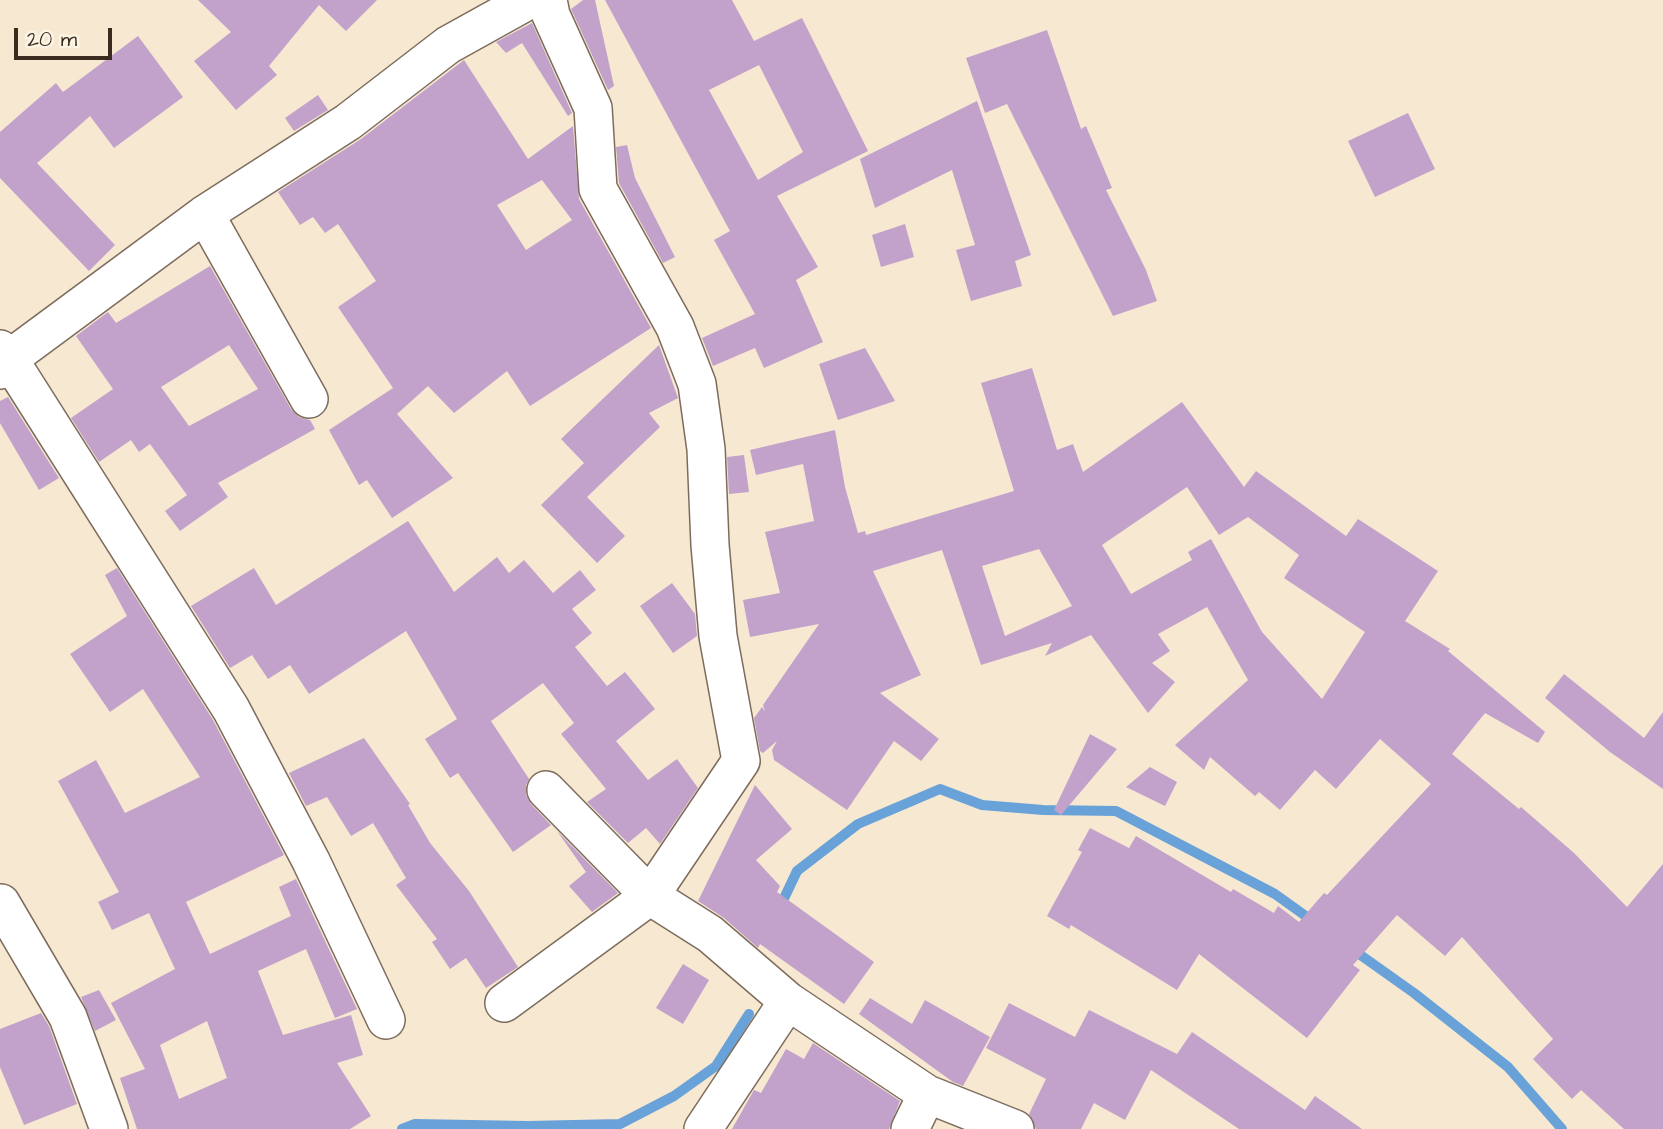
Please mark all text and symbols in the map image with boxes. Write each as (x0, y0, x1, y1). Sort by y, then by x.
scale bar (18, 14, 116, 58)
text: 20 m (27, 25, 77, 54)

